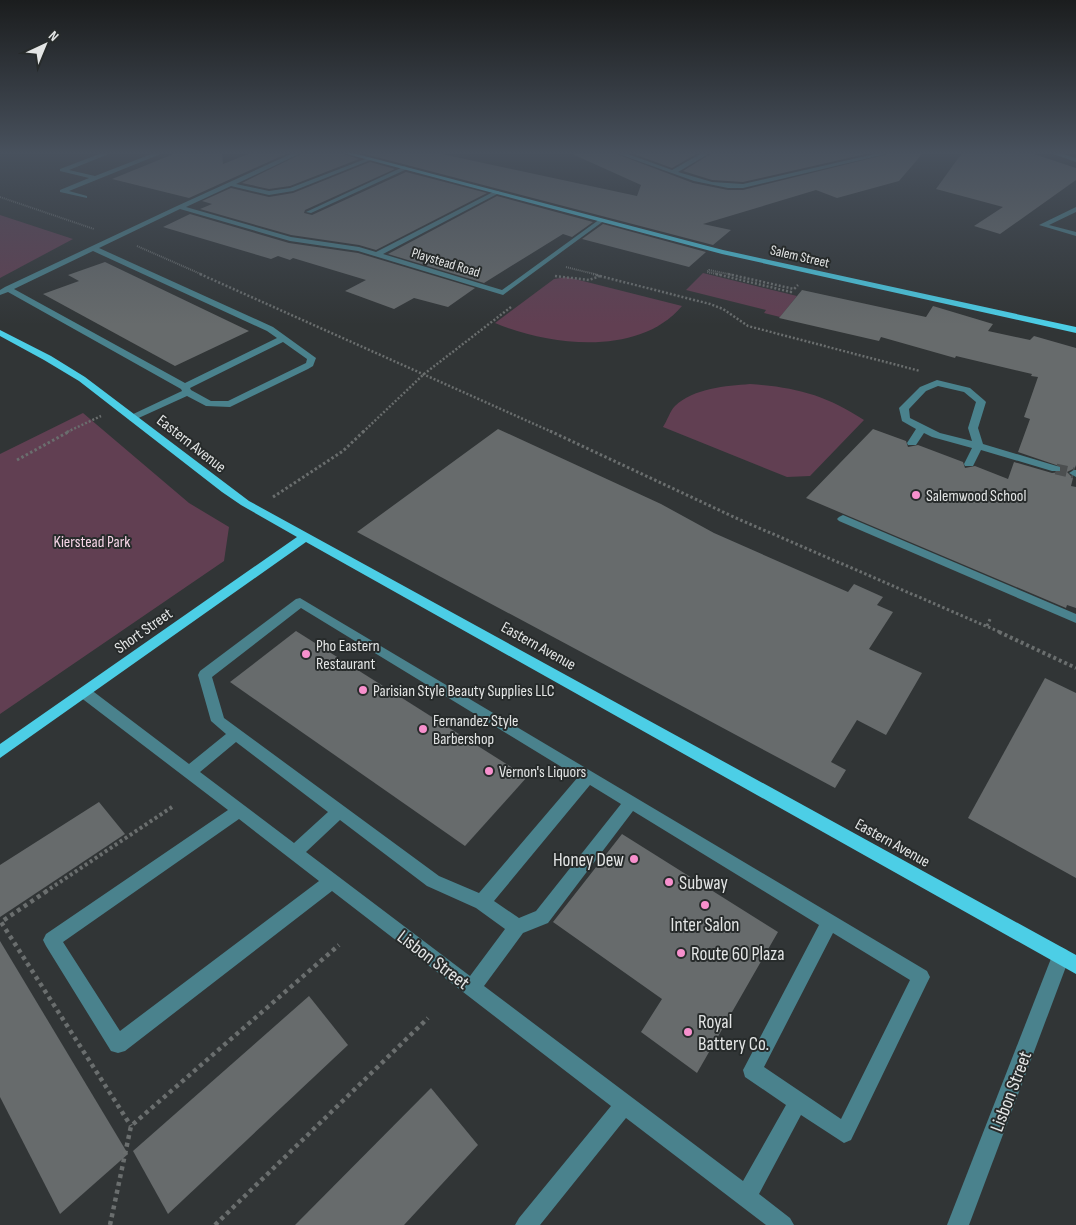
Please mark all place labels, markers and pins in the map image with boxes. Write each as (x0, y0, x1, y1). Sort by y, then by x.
place label: Salemwood School (926, 487, 1026, 506)
marker: Salemwood School (910, 489, 922, 501)
place label: Pho Eastern Restaurant (316, 637, 380, 674)
marker: Pho Eastern Restaurant (300, 648, 312, 660)
place label: Parisian Style Beauty Supplies LLC (373, 682, 555, 701)
marker: Parisian Style Beauty Supplies LLC (357, 684, 369, 696)
place label: Fernandez Style Barbershop (433, 712, 518, 749)
marker: Fernandez Style Barbershop (417, 723, 429, 735)
place label: Vernon's Liquors (499, 763, 587, 782)
marker: Vernon's Liquors (483, 765, 495, 777)
place label: Honey Dew (553, 849, 624, 872)
marker: Honey Dew (628, 853, 640, 865)
place label: Subway (679, 872, 728, 895)
marker: Subway (663, 876, 675, 888)
marker: Inter Salon (699, 899, 711, 911)
place label: Inter Salon (671, 914, 739, 937)
place label: Route 60 Plaza (691, 943, 785, 966)
marker: Route 60 Plaza (675, 947, 687, 959)
place label: Royal Battery Co. (698, 1011, 769, 1056)
marker: Royal Battery Co. (682, 1026, 694, 1038)

